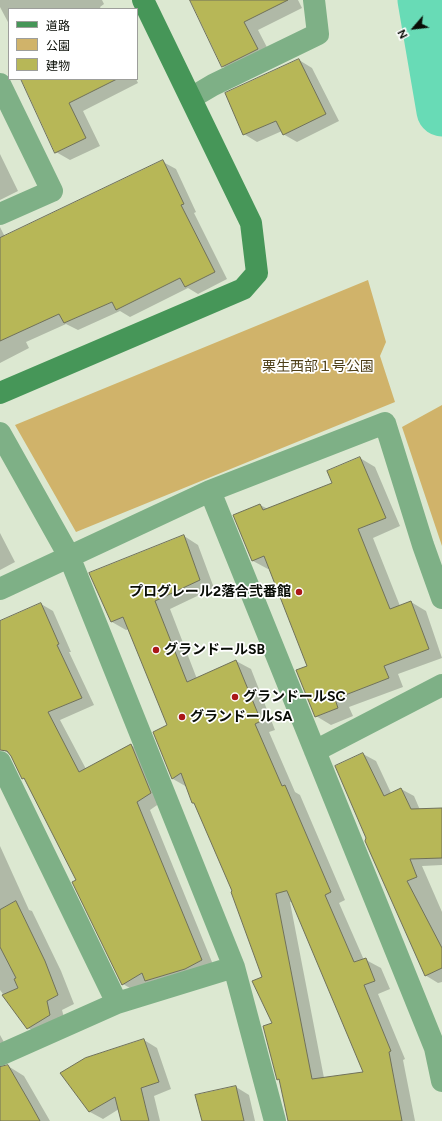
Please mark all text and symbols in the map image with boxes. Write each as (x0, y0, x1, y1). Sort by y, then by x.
legend (8, 8, 138, 80)
north arrow (394, 8, 434, 48)
text: 道路 (46, 19, 70, 33)
text: N (395, 27, 411, 41)
text: 公園 (46, 39, 70, 53)
text: 建物 (46, 59, 70, 73)
park label: 栗生西部１号公園 (262, 359, 374, 375)
place label: プログレール2落合弐番館 (129, 584, 291, 600)
marker: プログレール2落合弐番館 (294, 587, 304, 597)
place label: グランドールSB (164, 642, 265, 658)
marker: グランドールSB (151, 645, 161, 655)
place label: グランドールSC (243, 689, 346, 705)
marker: グランドールSC (230, 692, 240, 702)
place label: グランドールSA (190, 709, 292, 725)
marker: グランドールSA (177, 712, 187, 722)

